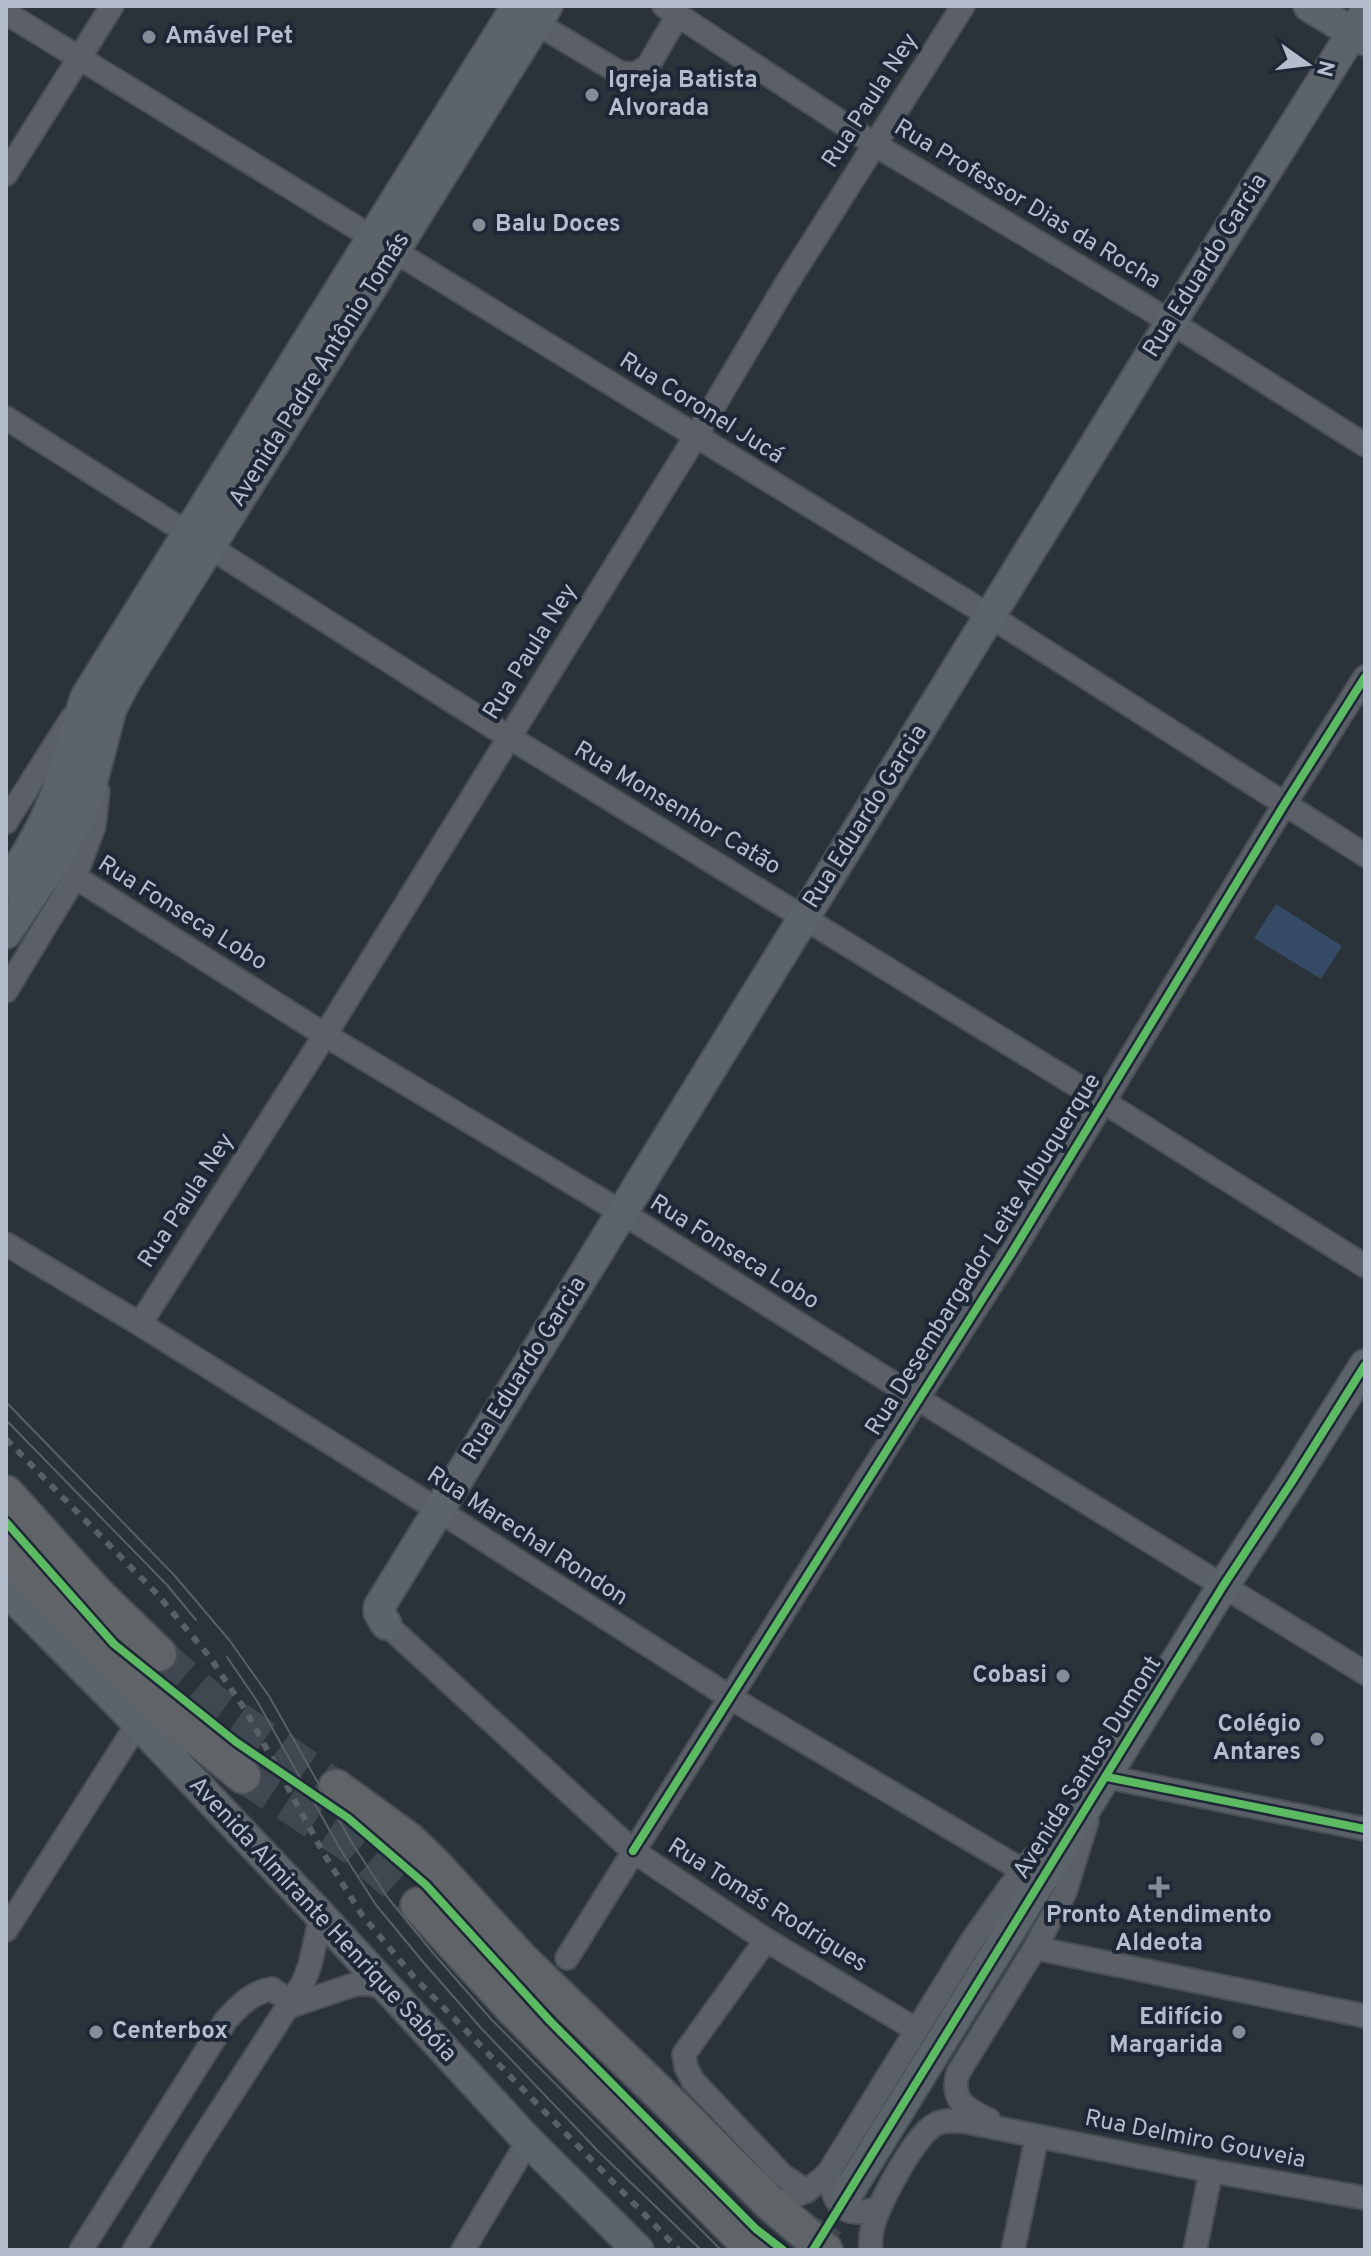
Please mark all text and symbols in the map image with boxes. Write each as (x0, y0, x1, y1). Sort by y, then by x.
place label: Amável Pet (165, 22, 293, 52)
north arrow (1267, 24, 1347, 104)
marker: Amável Pet (140, 28, 158, 46)
street label: Rua Paula Ney (816, 28, 926, 174)
text: N (1309, 57, 1339, 79)
place label: Igreja Batista Alvorada (608, 66, 758, 124)
marker: Igreja Batista Alvorada (583, 86, 601, 104)
street label: Rua Professor Dias da Rocha (888, 113, 1166, 297)
street label: Rua Eduardo Garcia (1137, 168, 1275, 364)
place label: Balu Doces (495, 210, 621, 240)
marker: Balu Doces (470, 216, 488, 234)
street label: Avenida Padre Antônio Tomás (223, 227, 417, 513)
street label: Rua Coronel Jucá (613, 346, 789, 472)
street label: Rua Paula Ney (477, 578, 585, 726)
street label: Rua Eduardo Garcia (797, 719, 935, 915)
street label: Rua Monsenhor Catão (568, 735, 786, 883)
street label: Rua Fonseca Lobo (92, 850, 272, 978)
street label: Rua Desembargador Leite Albuquerque (860, 1068, 1108, 1442)
street label: Rua Paula Ney (132, 1128, 242, 1274)
street label: Rua Fonseca Lobo (644, 1189, 824, 1317)
street label: Rua Eduardo Garcia (456, 1271, 594, 1467)
street label: Rua Marechal Rondon (421, 1461, 633, 1613)
street label: Avenida Santos Dumont (1007, 1651, 1169, 1885)
place label: Cobasi (972, 1661, 1047, 1691)
marker: Cobasi (1054, 1667, 1072, 1685)
place label: Colégio Antares (1213, 1710, 1301, 1768)
marker: Colégio Antares (1308, 1730, 1326, 1748)
street label: Avenida Almirante Henrique Sabóia (182, 1771, 462, 2069)
street label: Rua Tomás Rodrigues (661, 1832, 873, 1980)
marker: Pronto Atendimento Aldeota (1148, 1876, 1170, 1898)
place label: Pronto Atendimento Aldeota (1046, 1901, 1272, 1959)
place label: Edifício Margarida (1109, 2003, 1223, 2061)
place label: Centerbox (112, 2017, 228, 2047)
marker: Centerbox (87, 2023, 105, 2041)
marker: Edifício Margarida (1230, 2023, 1248, 2041)
street label: Rua Delmiro Gouveia (1082, 2104, 1308, 2176)

